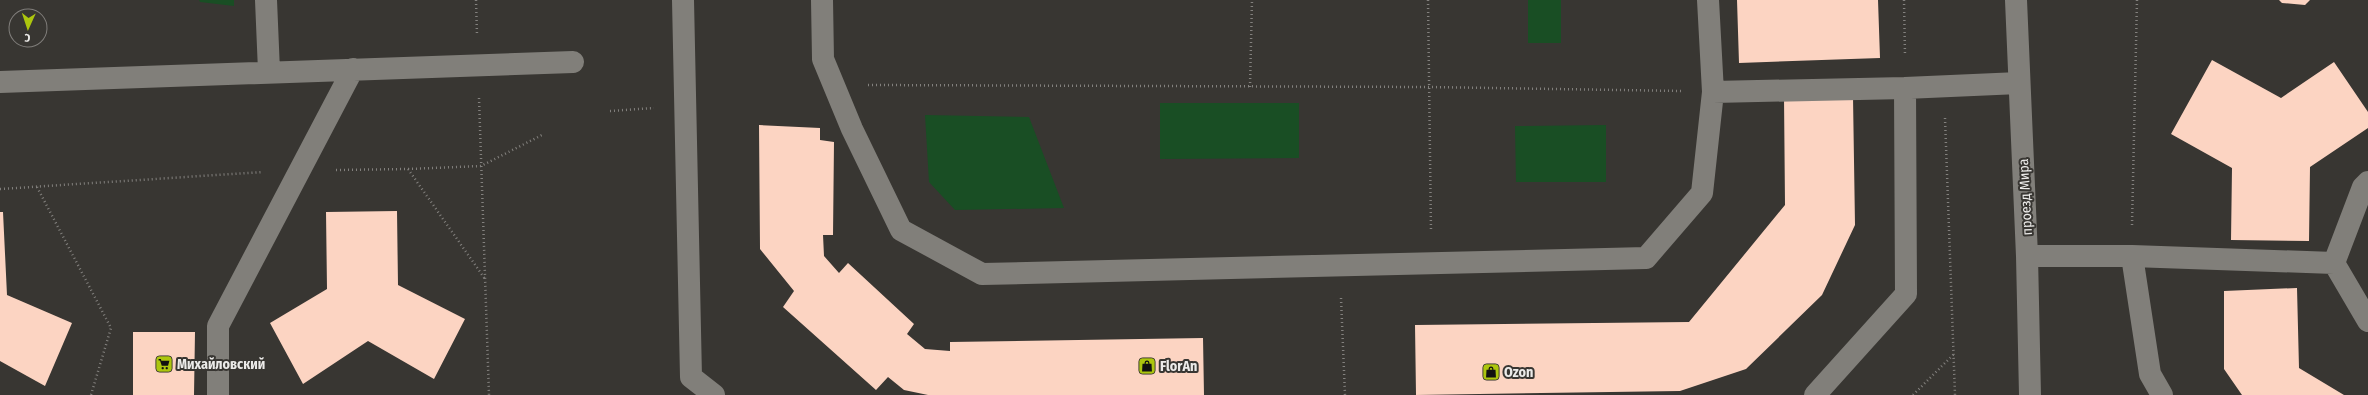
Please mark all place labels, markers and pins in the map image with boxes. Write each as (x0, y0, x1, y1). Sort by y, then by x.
supermarket icon: Михайловский (154, 354, 174, 374)
place label: Михайловский (177, 356, 265, 373)
shop icon: FlorAn (1137, 356, 1157, 376)
place label: FlorAn (1160, 358, 1197, 375)
shop icon: Ozon (1481, 362, 1501, 382)
place label: Ozon (1504, 364, 1533, 381)

